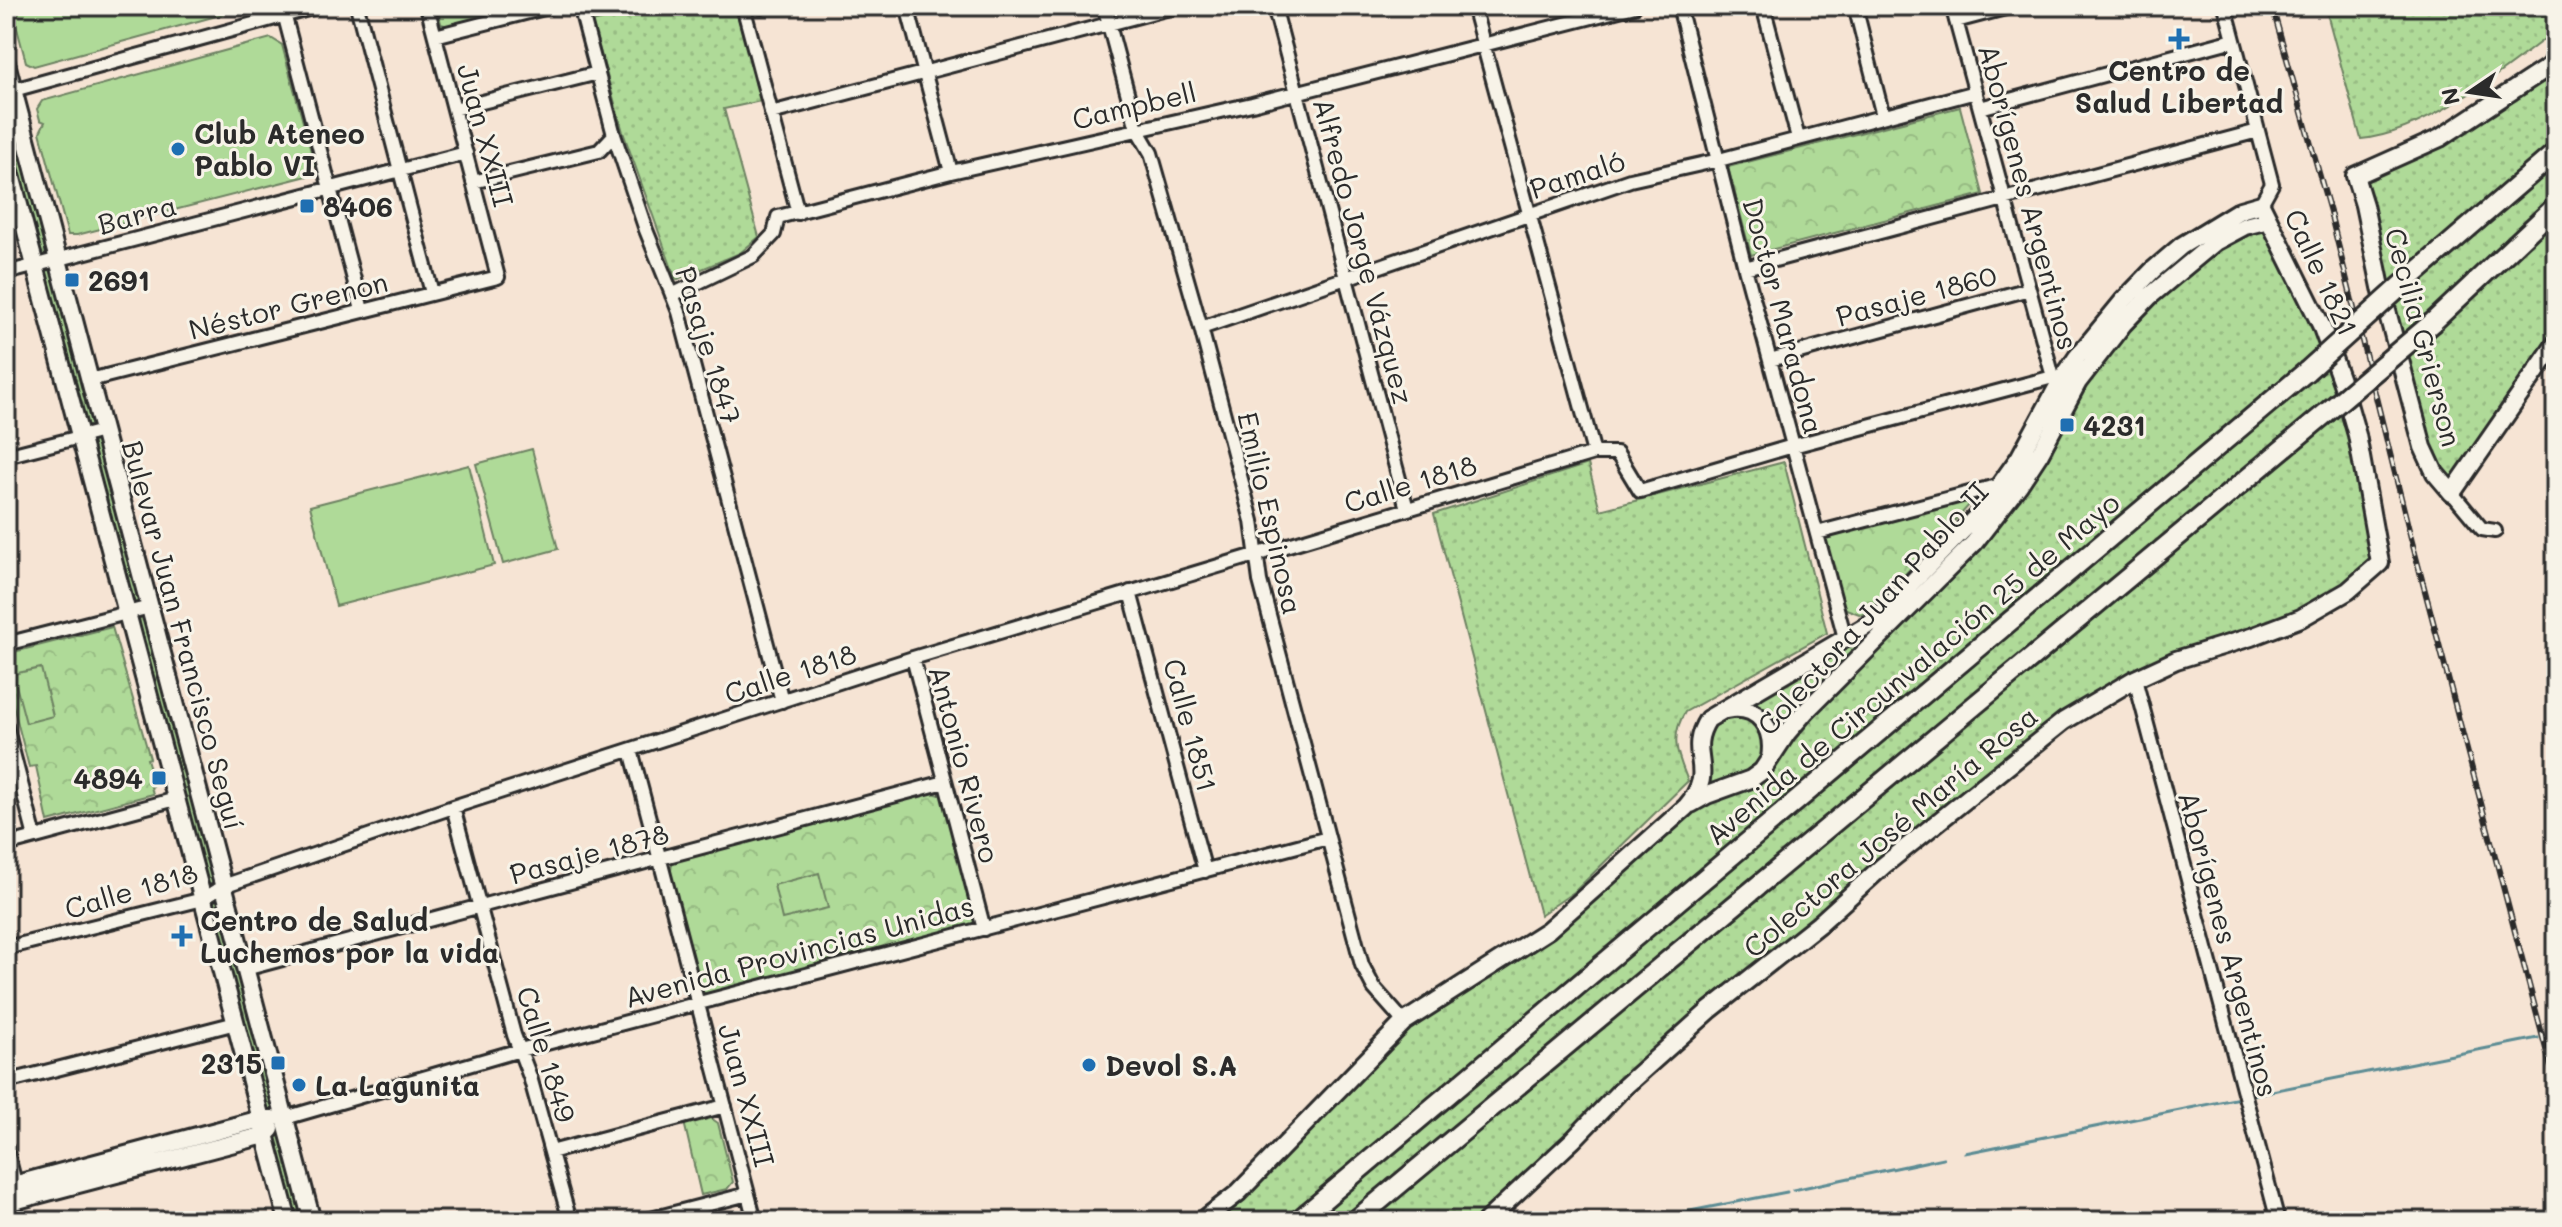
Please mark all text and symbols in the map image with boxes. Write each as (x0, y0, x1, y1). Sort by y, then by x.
marker: Centro de Salud Libertad (2168, 28, 2190, 50)
street label: Aborígenes Argentinos (1971, 40, 2087, 354)
place label: Centro de Salud Libertad (2075, 52, 2283, 120)
north arrow (2430, 52, 2510, 132)
street label: Juan XXIII (450, 60, 522, 210)
street label: Campbell (1068, 73, 1200, 137)
text: N (2434, 85, 2466, 108)
street label: Alfredo Jorge Vázquez (1306, 94, 1422, 408)
place label: Club Ateneo Pablo VI (194, 115, 365, 183)
marker: Club Ateneo Pablo VI (169, 140, 187, 158)
street label: Pamaló (1525, 142, 1629, 206)
street label: Barra (94, 186, 180, 242)
place label: 8406 (323, 188, 393, 224)
street label: Doctor Maradona (1735, 194, 1833, 438)
marker: 8406 (298, 197, 316, 215)
street label: Calle 1821 (2277, 203, 2367, 341)
street label: Cecilia Grierson (2378, 224, 2470, 450)
street label: Pasaje 1860 (1832, 256, 2000, 334)
place label: 2691 (88, 262, 150, 298)
street label: Pasaje 1847 (668, 262, 750, 428)
street label: Néstor Grenon (185, 263, 391, 347)
marker: 2691 (63, 271, 81, 289)
place label: 4231 (2083, 407, 2146, 443)
street label: Emilio Espinosa (1230, 408, 1312, 618)
marker: 4231 (2058, 416, 2076, 434)
street label: Bulevar Juan Francisco Seguí (115, 436, 253, 834)
street label: Calle 1818 (1339, 446, 1481, 520)
street label: Colectora Juan Pablo II (1749, 474, 1995, 742)
street label: Avenida de Circunvalación 25 de Mayo (1698, 484, 2126, 852)
street label: Calle 1818 (719, 635, 861, 711)
street label: Calle 1851 (1156, 655, 1226, 795)
street label: Antonio Rivero (921, 661, 1009, 867)
street label: Colectora José María Rosa (1735, 697, 2045, 965)
place label: 4894 (73, 760, 143, 796)
marker: 4894 (150, 769, 168, 787)
street label: Aborígenes Argentinos (2171, 787, 2287, 1101)
street label: Pasaje 1878 (505, 814, 673, 892)
street label: Calle 1818 (60, 854, 202, 926)
street label: Avenida Provincias Unidas (620, 887, 978, 1015)
place label: Centro de Salud Luchemos por la vida (200, 902, 499, 970)
marker: Centro de Salud Luchemos por la vida (171, 925, 193, 947)
street label: Calle 1849 (509, 982, 585, 1126)
street label: Juan XXIII (711, 1020, 783, 1170)
place label: 2315 (201, 1045, 262, 1081)
place label: Devol S.A (1105, 1047, 1237, 1083)
marker: 2315 (269, 1054, 287, 1072)
marker: Devol S.A (1080, 1056, 1098, 1074)
place label: La Lagunita (315, 1067, 480, 1103)
marker: La Lagunita (290, 1076, 308, 1094)

